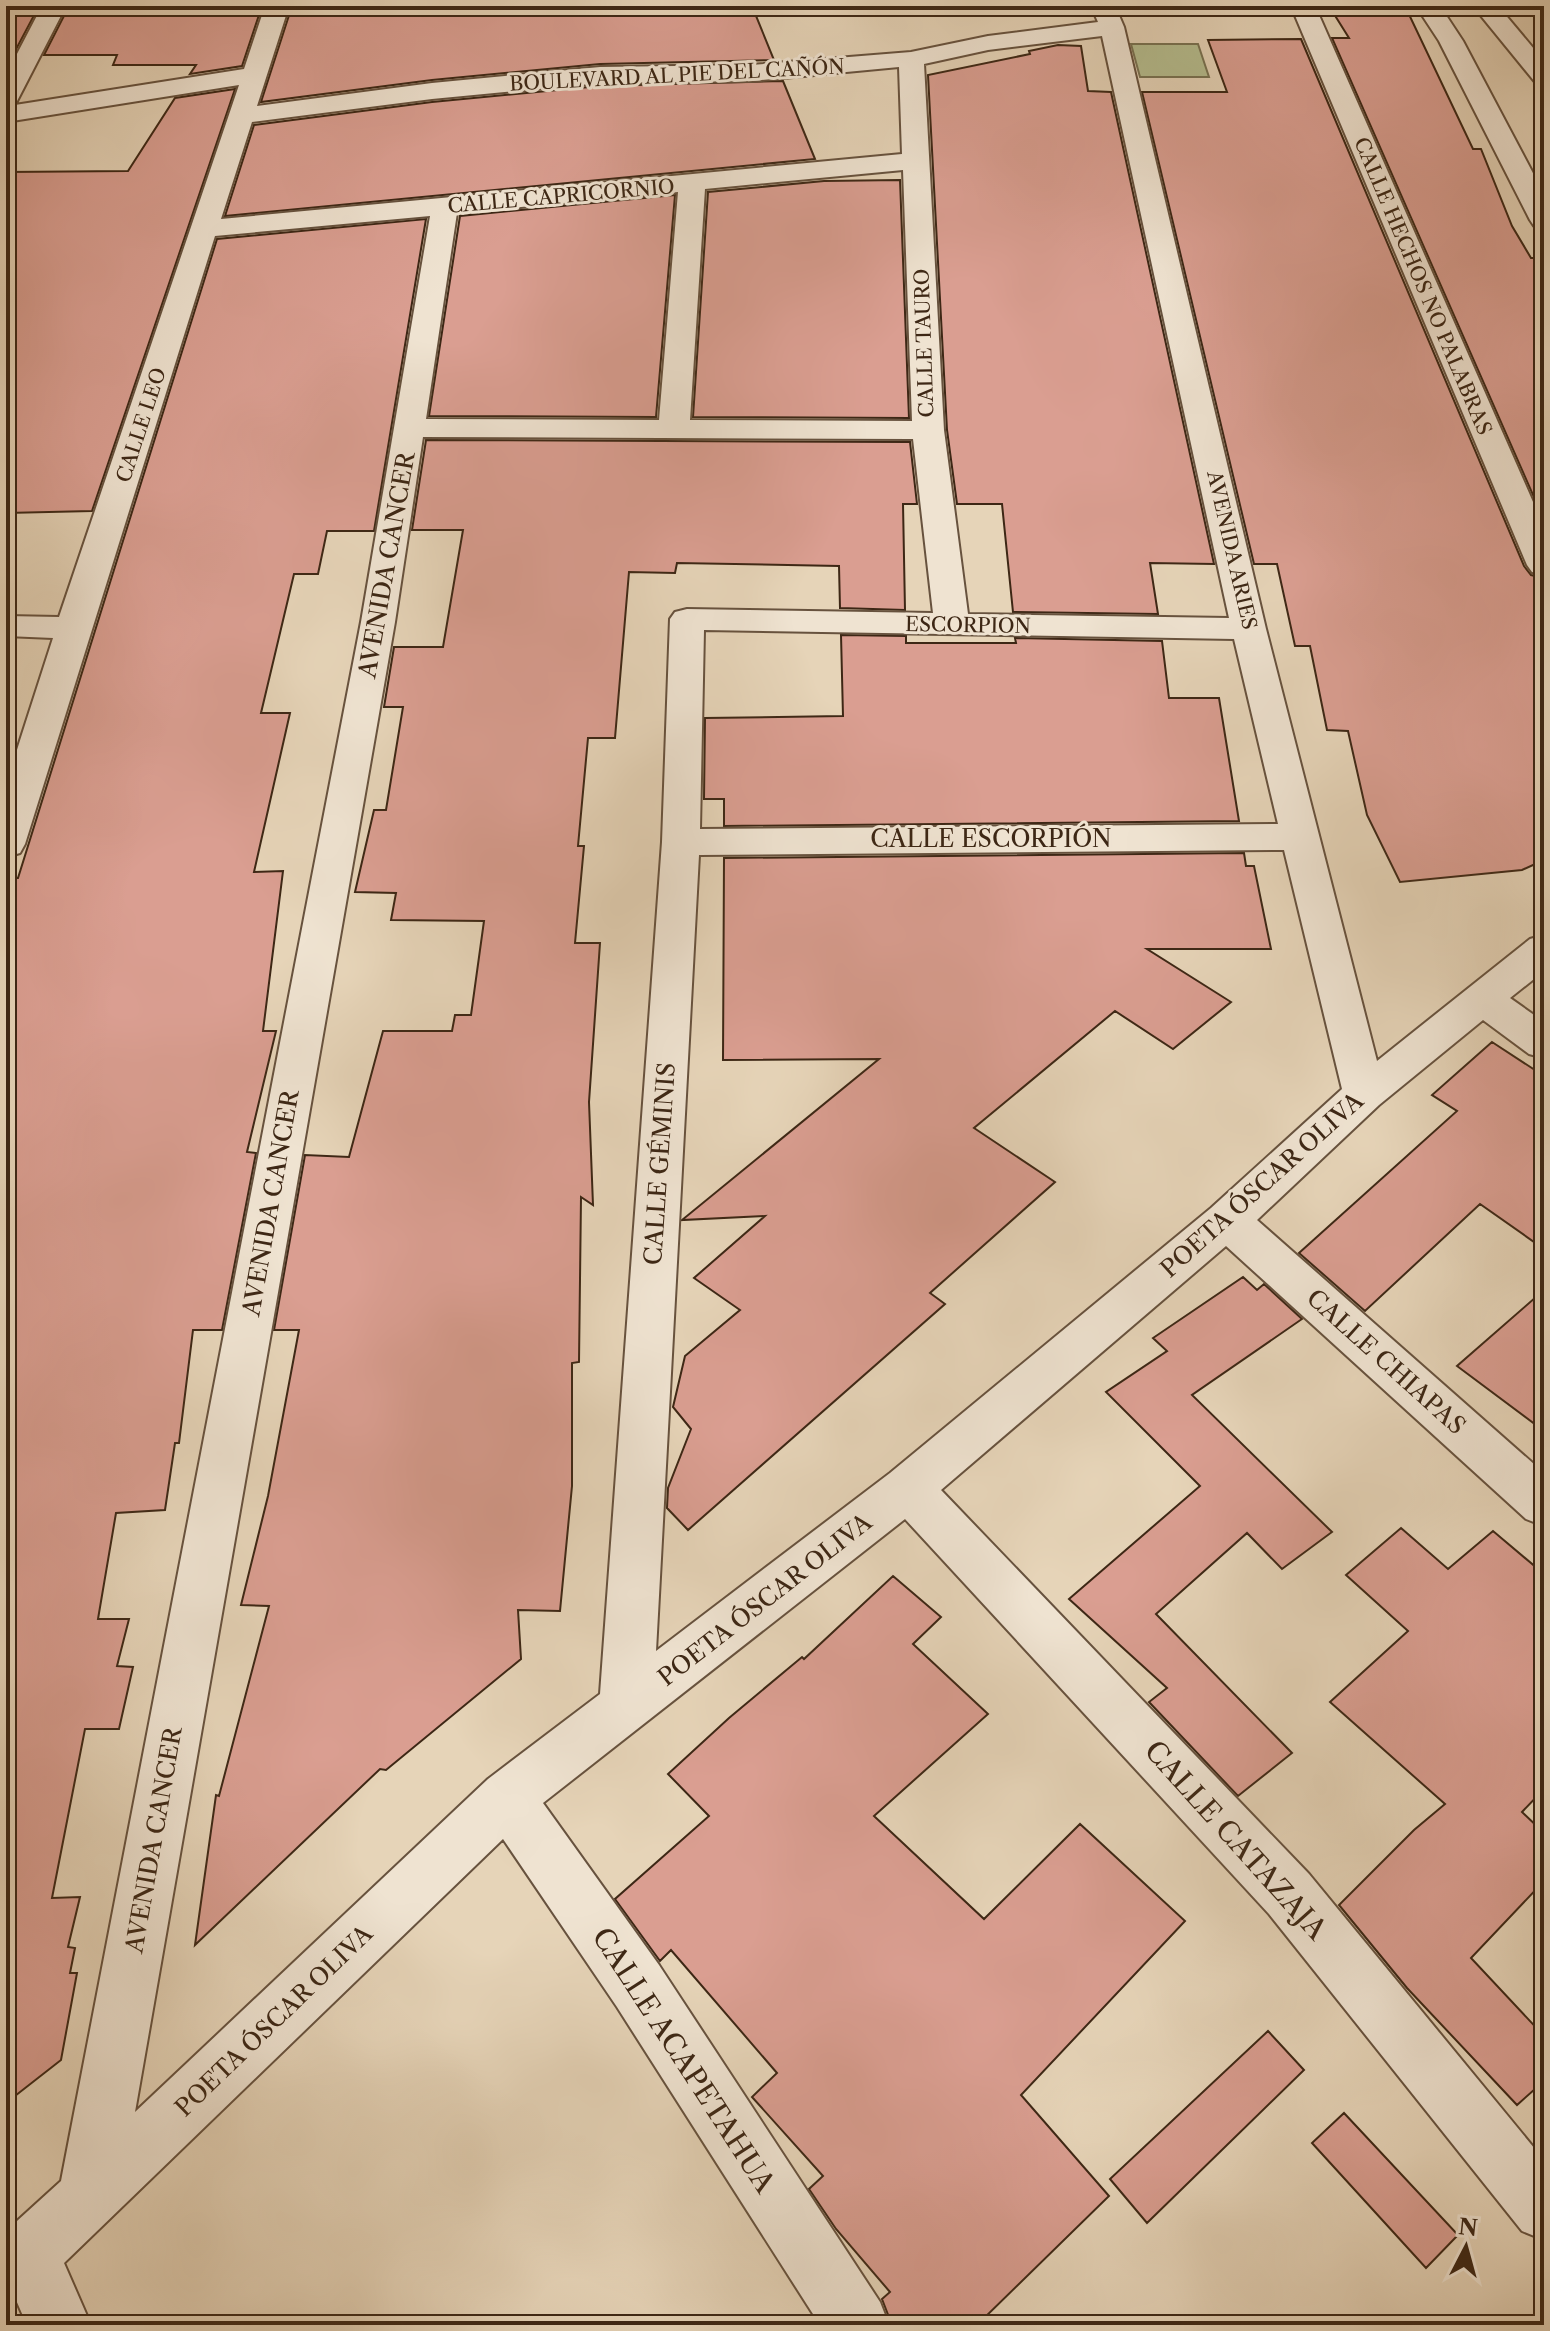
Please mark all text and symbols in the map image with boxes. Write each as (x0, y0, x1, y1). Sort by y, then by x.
street label: BOULEVARD AL PIE DEL CAÑÓN (509, 53, 845, 96)
street label: CALLE HECHOS NO PALABRAS (1349, 133, 1497, 439)
street label: CALLE CAPRICORNIO (447, 174, 675, 218)
street label: CALLE TAURO (909, 268, 939, 418)
street label: CALLE LEO (111, 365, 171, 485)
street label: AVENIDA CANCER (352, 448, 421, 681)
street label: AVENIDA ARIES (1202, 467, 1262, 632)
street label: ESCORPION (905, 612, 1031, 638)
street label: CALLE ESCORPIÓN (870, 823, 1112, 853)
street label: CALLE GÉMINIS (638, 1062, 681, 1266)
street label: POETA ÓSCAR OLIVA (1154, 1084, 1370, 1283)
street label: AVENIDA CANCER (236, 1086, 305, 1319)
street label: CALLE CHIAPAS (1301, 1283, 1472, 1440)
street label: POETA ÓSCAR OLIVA (652, 1506, 878, 1692)
street label: AVENIDA CANCER (119, 1723, 188, 1956)
street label: CALLE CATAZAJA (1138, 1734, 1335, 1947)
street label: POETA ÓSCAR OLIVA (168, 1917, 379, 2122)
street label: CALLE ACAPETAHUA (585, 1921, 783, 2200)
north arrow (1426, 2207, 1506, 2287)
text: N (1457, 2213, 1479, 2242)

